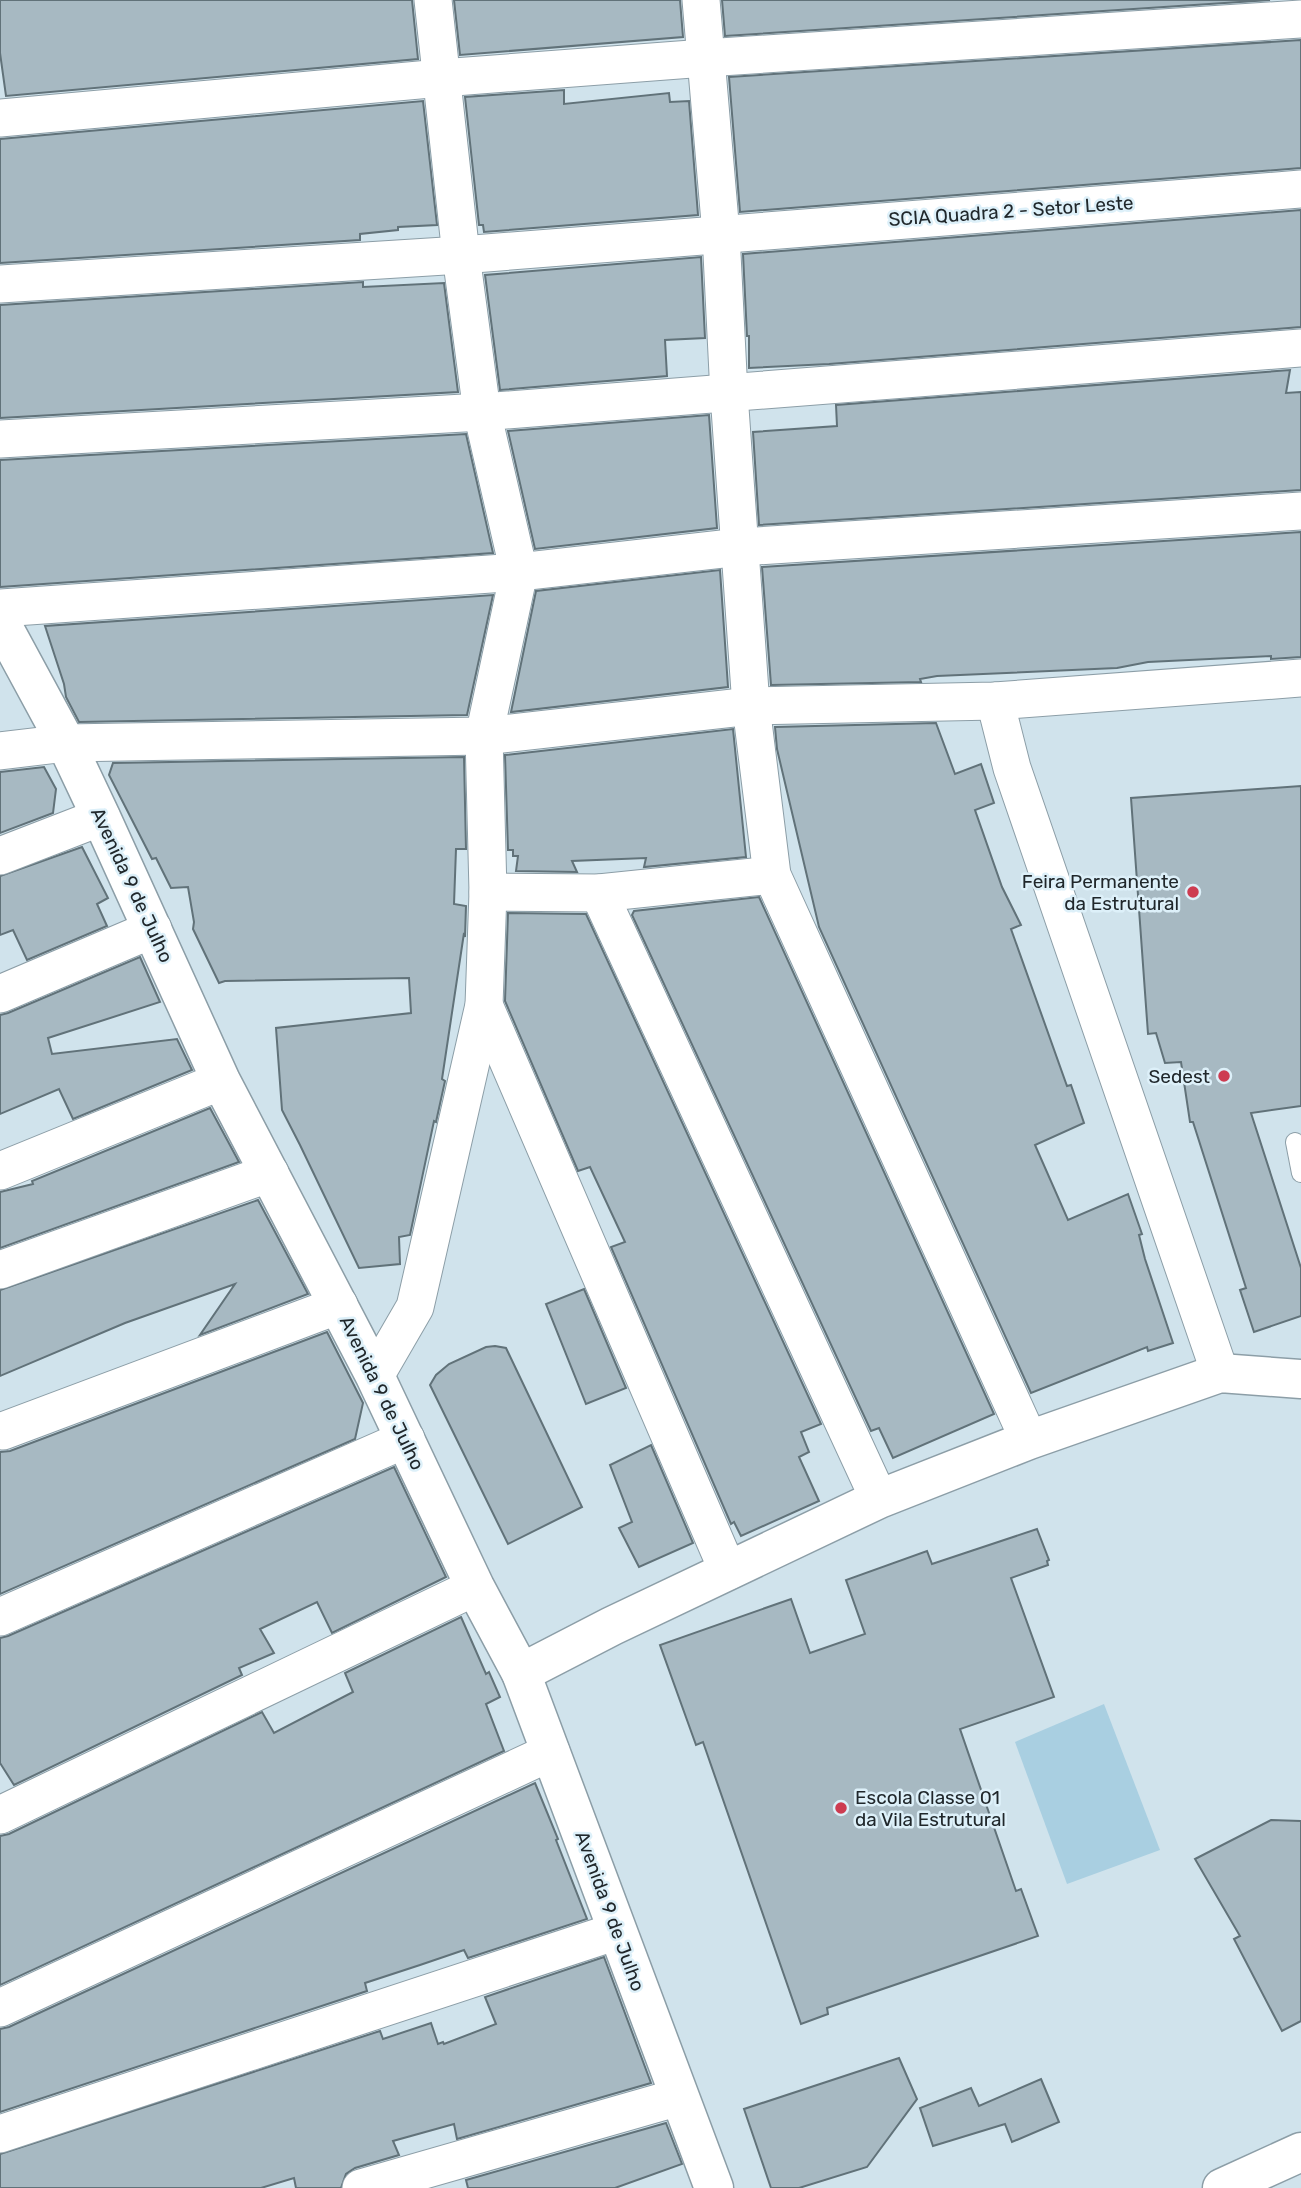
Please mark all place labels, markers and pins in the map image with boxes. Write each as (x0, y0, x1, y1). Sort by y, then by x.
place label: Feira Permanente da Estrutural (1022, 870, 1179, 915)
marker: Feira Permanente da Estrutural (1185, 884, 1201, 900)
place label: Sedest (1148, 1065, 1211, 1088)
marker: Sedest (1216, 1068, 1232, 1084)
place label: Escola Classe 01 da Vila Estrutural (855, 1786, 1006, 1831)
marker: Escola Classe 01 da Vila Estrutural (833, 1800, 849, 1816)

